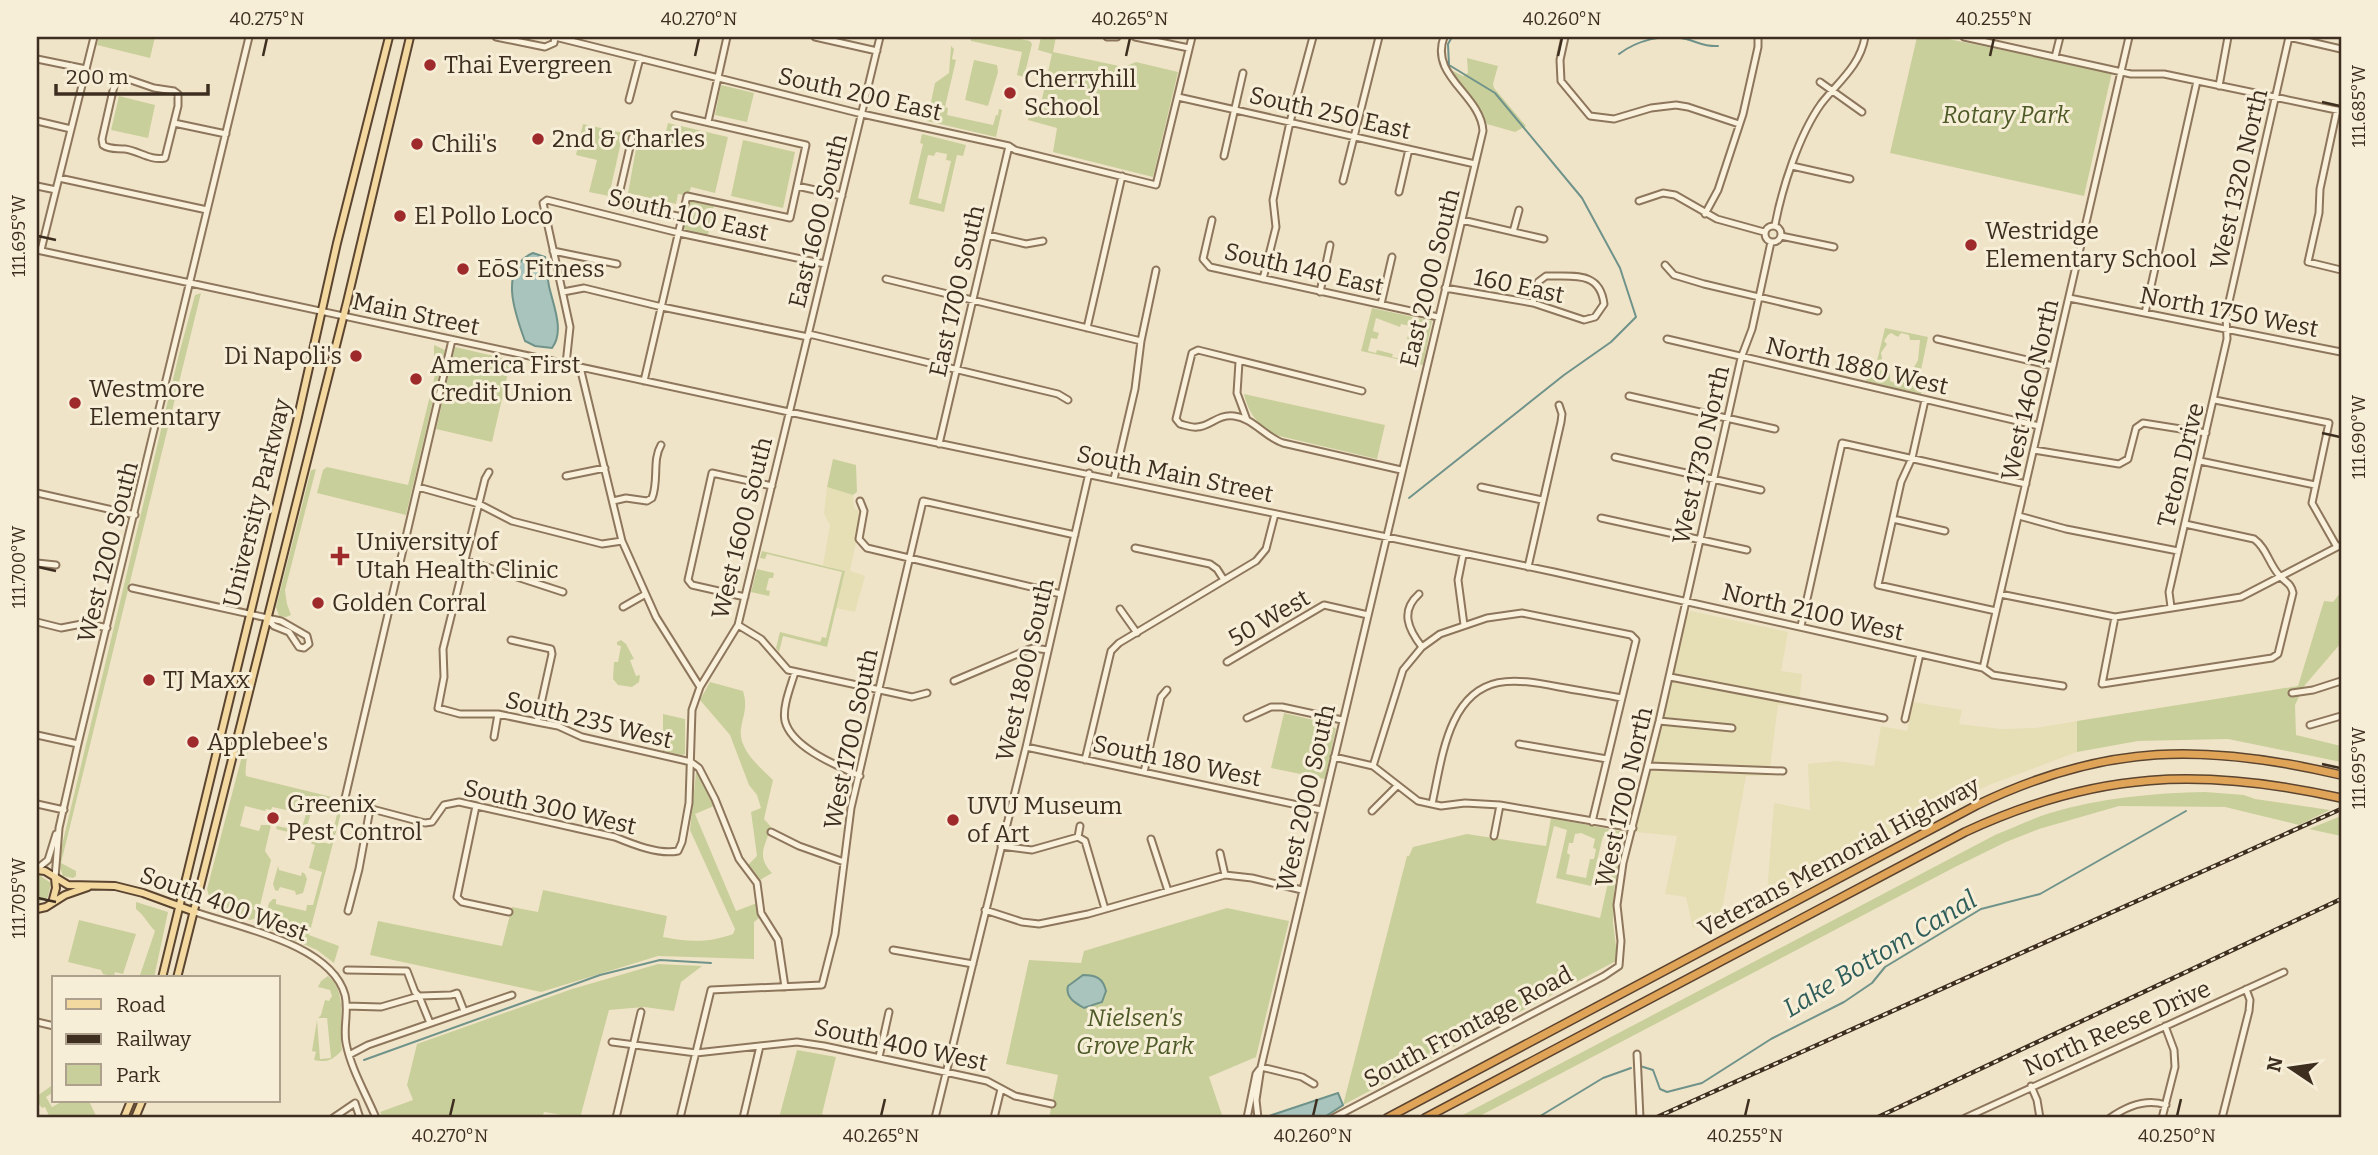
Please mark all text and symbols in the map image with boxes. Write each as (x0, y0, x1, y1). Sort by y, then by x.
text: 40.275°N (230, 8, 304, 30)
text: 40.270°N (661, 8, 737, 30)
text: 40.265°N (1092, 8, 1168, 30)
text: 40.260°N (1523, 8, 1601, 30)
text: 40.255°N (1956, 8, 2032, 30)
place label: Thai Evergreen (444, 51, 612, 79)
scale bar (56, 52, 208, 96)
marker: Thai Evergreen (422, 57, 438, 73)
street label: South 200 East (775, 62, 945, 127)
text: 200 m (66, 64, 129, 90)
text: 111.685°W (2348, 64, 2370, 147)
place label: Cherryhill School (1024, 65, 1137, 121)
street label: South 250 East (1247, 81, 1414, 145)
marker: Cherryhill School (1002, 85, 1018, 101)
street label: West 1320 North (2205, 86, 2273, 272)
park label: Rotary Park (1942, 101, 2071, 129)
place label: 2nd & Charles (552, 125, 705, 153)
place label: Chili's (431, 130, 497, 158)
marker: 2nd & Charles (530, 131, 546, 147)
street label: East 1600 South (783, 131, 853, 311)
marker: Chili's (409, 136, 425, 152)
street label: South 100 East (605, 183, 771, 247)
street label: East 2000 South (1394, 186, 1466, 370)
text: 111.695°W (8, 194, 30, 277)
place label: El Pollo Loco (414, 202, 553, 230)
street label: East 1700 South (924, 202, 990, 380)
marker: El Pollo Loco (392, 208, 408, 224)
place label: Westridge Elementary School (1985, 217, 2197, 273)
street label: South 140 East (1222, 237, 1387, 301)
marker: Westridge Elementary School (1963, 237, 1979, 253)
place label: EōS Fitness (477, 255, 605, 283)
marker: EōS Fitness (455, 261, 471, 277)
street label: 160 East (1471, 263, 1567, 309)
street label: North 1750 West (2137, 281, 2321, 343)
street label: Main Street (350, 287, 482, 341)
street label: West 1460 North (1996, 296, 2065, 483)
street label: North 1880 West (1763, 331, 1951, 401)
place label: Di Napoli's (224, 342, 342, 370)
marker: Di Napoli's (348, 348, 364, 364)
place label: America First Credit Union (430, 351, 581, 407)
street label: West 1730 North (1667, 363, 1735, 547)
marker: America First Credit Union (408, 371, 424, 387)
place label: Westmore Elementary (89, 375, 221, 431)
text: 111.690°W (2348, 394, 2370, 479)
marker: Westmore Elementary (67, 395, 83, 411)
street label: University Parkway (218, 395, 297, 610)
street label: Teton Drive (2152, 400, 2210, 530)
street label: West 1600 South (706, 434, 778, 622)
street label: South Main Street (1074, 440, 1276, 509)
street label: West 1200 South (72, 459, 144, 645)
text: 111.700°W (8, 525, 30, 608)
place label: University of Utah Health Clinic (356, 528, 559, 584)
marker: University of Utah Health Clinic (330, 546, 350, 566)
street label: West 1800 South (990, 576, 1060, 764)
street label: North 2100 West (1719, 577, 1907, 647)
street label: 50 West (1223, 583, 1315, 652)
place label: Golden Corral (332, 589, 487, 617)
marker: Golden Corral (310, 595, 326, 611)
street label: West 1700 South (818, 646, 884, 832)
place label: TJ Maxx (163, 666, 250, 694)
marker: TJ Maxx (141, 672, 157, 688)
street label: South 235 West (502, 686, 676, 754)
street label: West 2000 South (1271, 702, 1341, 894)
street label: West 1700 North (1590, 704, 1658, 890)
text: 111.695°W (2348, 726, 2370, 809)
place label: Applebee's (207, 728, 328, 756)
street label: South 180 West (1090, 729, 1264, 793)
marker: Applebee's (185, 734, 201, 750)
street label: Veterans Memorial Highway (1694, 771, 1985, 943)
street label: South 300 West (461, 774, 639, 841)
place label: Greenix Pest Control (287, 790, 422, 846)
place label: UVU Museum of Art (967, 792, 1122, 848)
marker: Greenix Pest Control (265, 810, 281, 826)
marker: UVU Museum of Art (945, 812, 961, 828)
text: 111.705°W (8, 857, 30, 938)
street label: South 400 West (136, 861, 312, 947)
water label: Lake Bottom Canal (1778, 884, 1982, 1024)
street label: South Frontage Road (1359, 960, 1577, 1094)
street label: North Reese Drive (2019, 974, 2215, 1082)
legend (52, 976, 280, 1102)
text: Road (116, 992, 165, 1018)
park label: Nielsen's Grove Park (1076, 1004, 1195, 1060)
street label: South 400 West (812, 1013, 991, 1077)
text: Railway (116, 1026, 192, 1052)
north arrow (2256, 1032, 2326, 1102)
text: N (2262, 1054, 2288, 1074)
text: Park (116, 1062, 160, 1088)
text: 40.270°N (412, 1125, 488, 1147)
text: 40.265°N (843, 1125, 919, 1147)
text: 40.260°N (1274, 1125, 1352, 1147)
text: 40.255°N (1707, 1125, 1783, 1147)
text: 40.250°N (2138, 1125, 2216, 1147)

